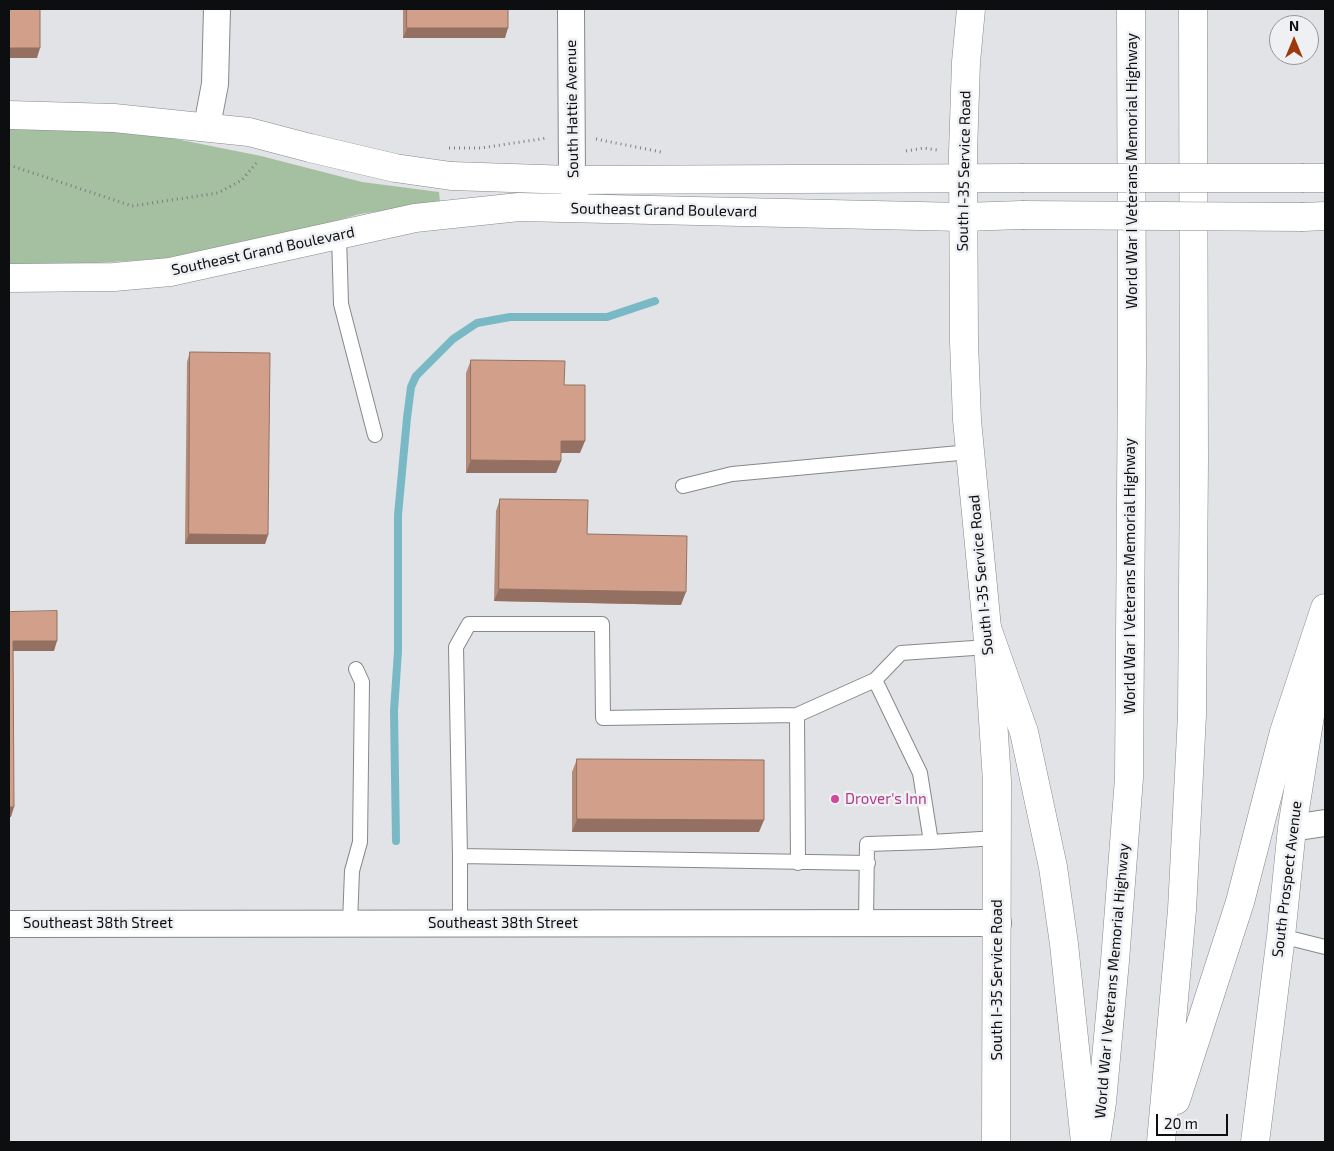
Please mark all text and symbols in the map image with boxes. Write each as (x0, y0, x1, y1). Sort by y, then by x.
north arrow (1269, 15, 1319, 65)
text: N (1289, 17, 1299, 34)
street label: World War I Veterans Memorial Highway (1123, 33, 1141, 309)
street label: South Hattie Avenue (562, 40, 582, 178)
street label: South I-35 Service Road (954, 90, 974, 252)
street label: Southeast Grand Boulevard (571, 199, 757, 221)
street label: Southeast Grand Boulevard (170, 223, 356, 279)
street label: World War I Veterans Memorial Highway (1121, 438, 1139, 714)
street label: South I-35 Service Road (965, 494, 997, 656)
place label: Drover's Inn (845, 790, 927, 808)
marker: Drover's Inn (829, 793, 841, 805)
street label: South Prospect Avenue (1268, 800, 1306, 958)
street label: World War I Veterans Memorial Highway (1091, 843, 1133, 1119)
street label: South I-35 Service Road (988, 900, 1006, 1060)
street label: Southeast 38th Street (23, 914, 173, 932)
street label: Southeast 38th Street (428, 914, 578, 932)
scale bar (1159, 1104, 1232, 1136)
text: 20 m (1164, 1114, 1198, 1132)

